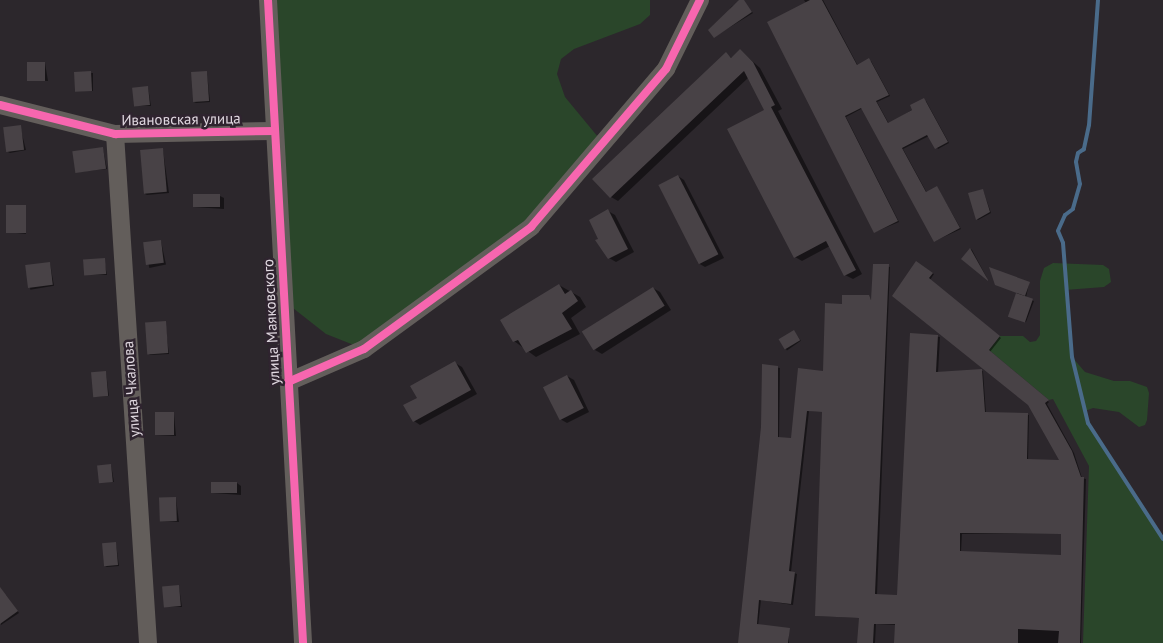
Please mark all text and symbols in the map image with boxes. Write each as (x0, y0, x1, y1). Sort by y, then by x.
street label: Ивановская улица (121, 109, 241, 129)
street label: улица Маяковского (259, 258, 283, 386)
street label: улица Чкалова (119, 340, 143, 438)

